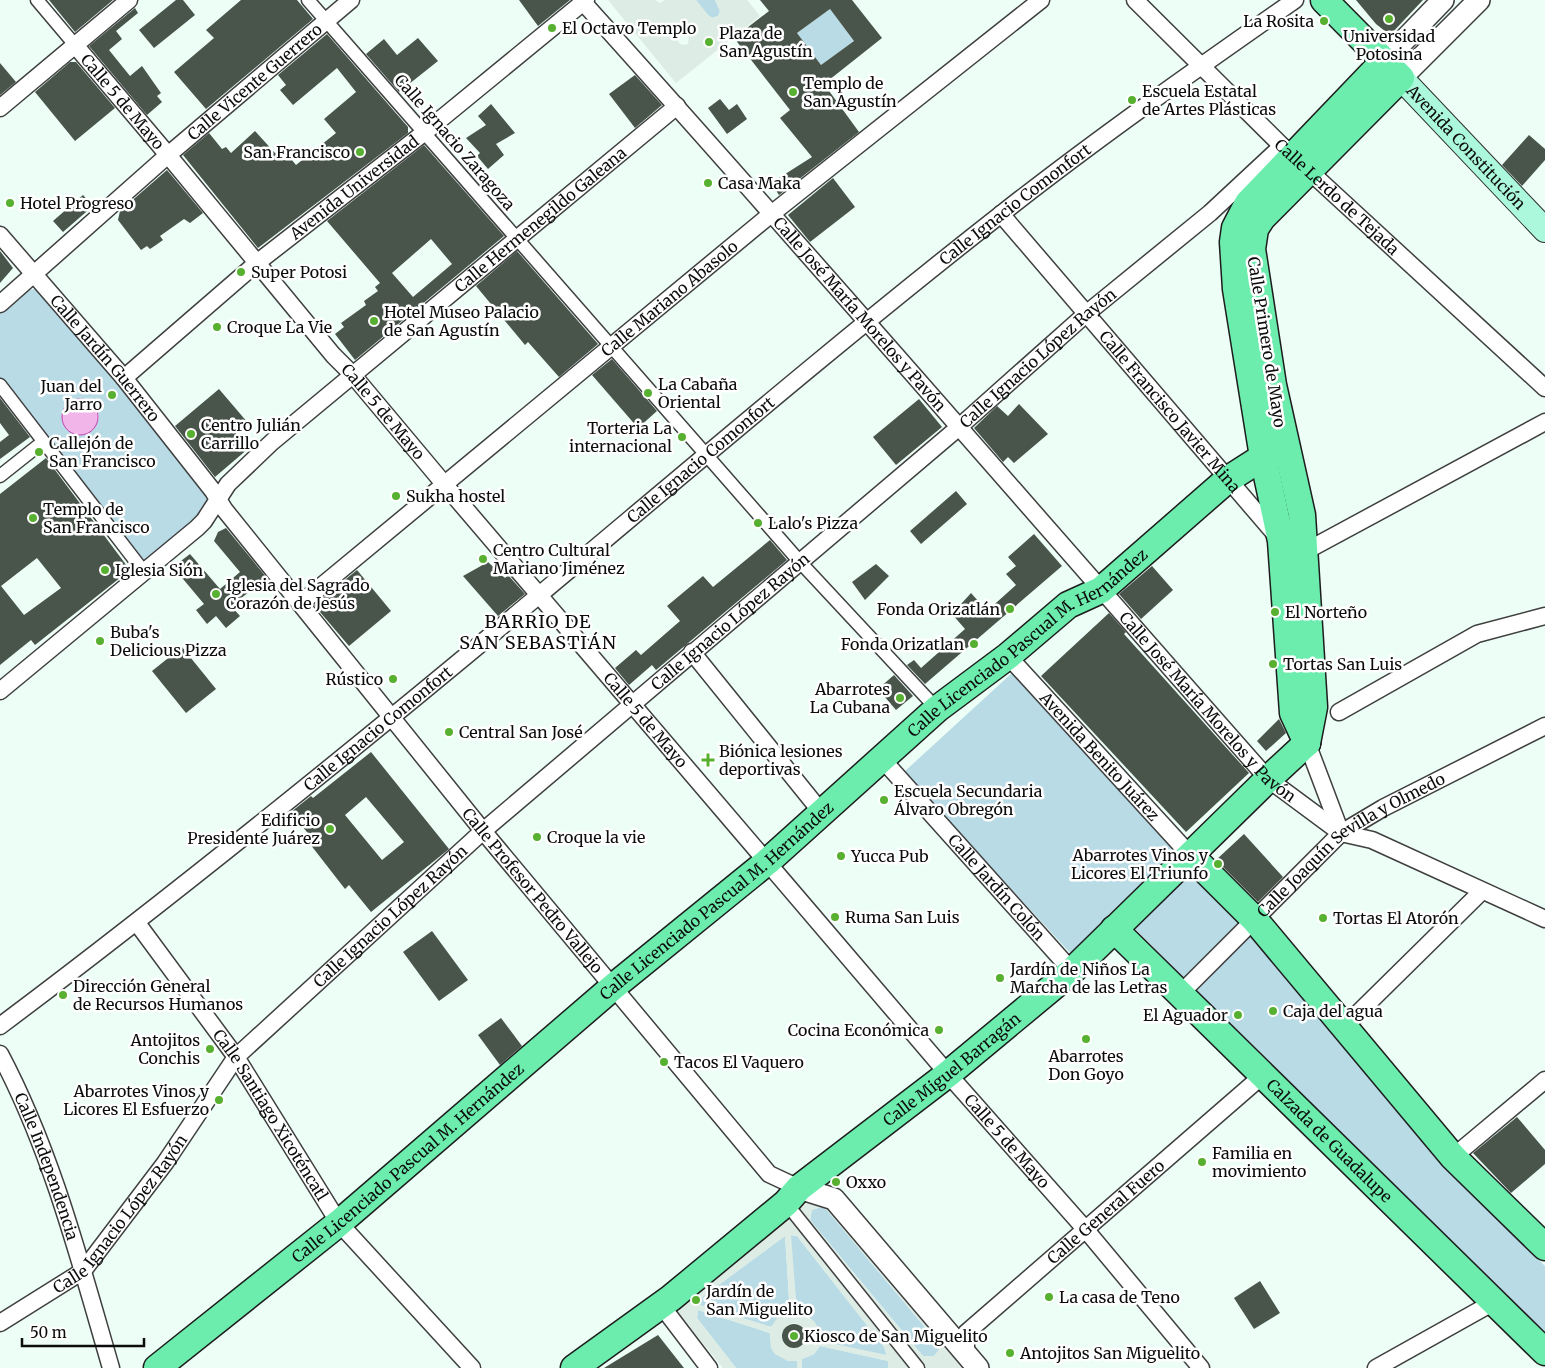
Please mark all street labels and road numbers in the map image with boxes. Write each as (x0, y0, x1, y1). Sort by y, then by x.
street label: Calle Vicente Guerrero (183, 19, 326, 144)
street label: Calle 5 de Mayo (77, 50, 169, 153)
street label: Calle Ignacio Zaragoza (391, 70, 520, 214)
street label: Avenida Constitución (1402, 80, 1530, 214)
street label: Avenida Universidad (285, 131, 423, 244)
street label: Calle Lerdo de Tejada (1271, 134, 1404, 259)
street label: Calle Ignacio Comonfort (935, 139, 1095, 269)
street label: Calle Hermenegildo Galeana (450, 142, 630, 296)
street label: Calle José María Morelos y Pavón (769, 213, 951, 416)
street label: Calle Mariano Abasolo (597, 236, 742, 361)
street label: Calle Primero de Mayo (1244, 255, 1290, 429)
street label: Calle Ignacio López Rayón (955, 284, 1120, 432)
street label: Calle Jardín Guerrero (46, 290, 164, 426)
street label: Calle Francisco Javier Mina (1095, 326, 1245, 497)
street label: Calle 5 de Mayo (337, 359, 429, 463)
street label: Calle Ignacio Comonfort (623, 392, 779, 527)
street label: Calle Licenciado Pascual M. Hernández (903, 544, 1152, 741)
street label: Calle Ignacio López Rayón (647, 548, 814, 694)
street label: Calle José María Morelos y Pavón (1115, 608, 1300, 806)
street label: Calle Ignacio Comonfort (299, 661, 457, 795)
street label: Calle 5 de Mayo (599, 668, 692, 772)
street label: Avenida Benito Juárez (1035, 687, 1164, 825)
street label: Calle Joaquín Sevilla y Olmedo (1253, 768, 1448, 921)
street label: Calle Licenciado Pascual M. Hernández (595, 797, 838, 1004)
street label: Calle Profesor Pedro Vallejo (458, 804, 607, 977)
street label: Calle Jardín Colón (944, 830, 1050, 945)
street label: Calle Ignacio López Rayón (309, 840, 472, 991)
street label: Calle Miguel Barragán (879, 1008, 1025, 1130)
street label: Calle Santiago Xicoténcatl (209, 1025, 333, 1204)
street label: Calle Licenciado Pascual M. Hernández (287, 1058, 528, 1267)
street label: Calzada de Guadalupe (1263, 1075, 1397, 1207)
street label: Calle Independencia (10, 1090, 83, 1243)
street label: Calle 5 de Mayo (960, 1090, 1054, 1192)
street label: Calle Ignacio López Rayón (49, 1130, 191, 1297)
street label: Calle General Fuero (1043, 1155, 1169, 1268)

